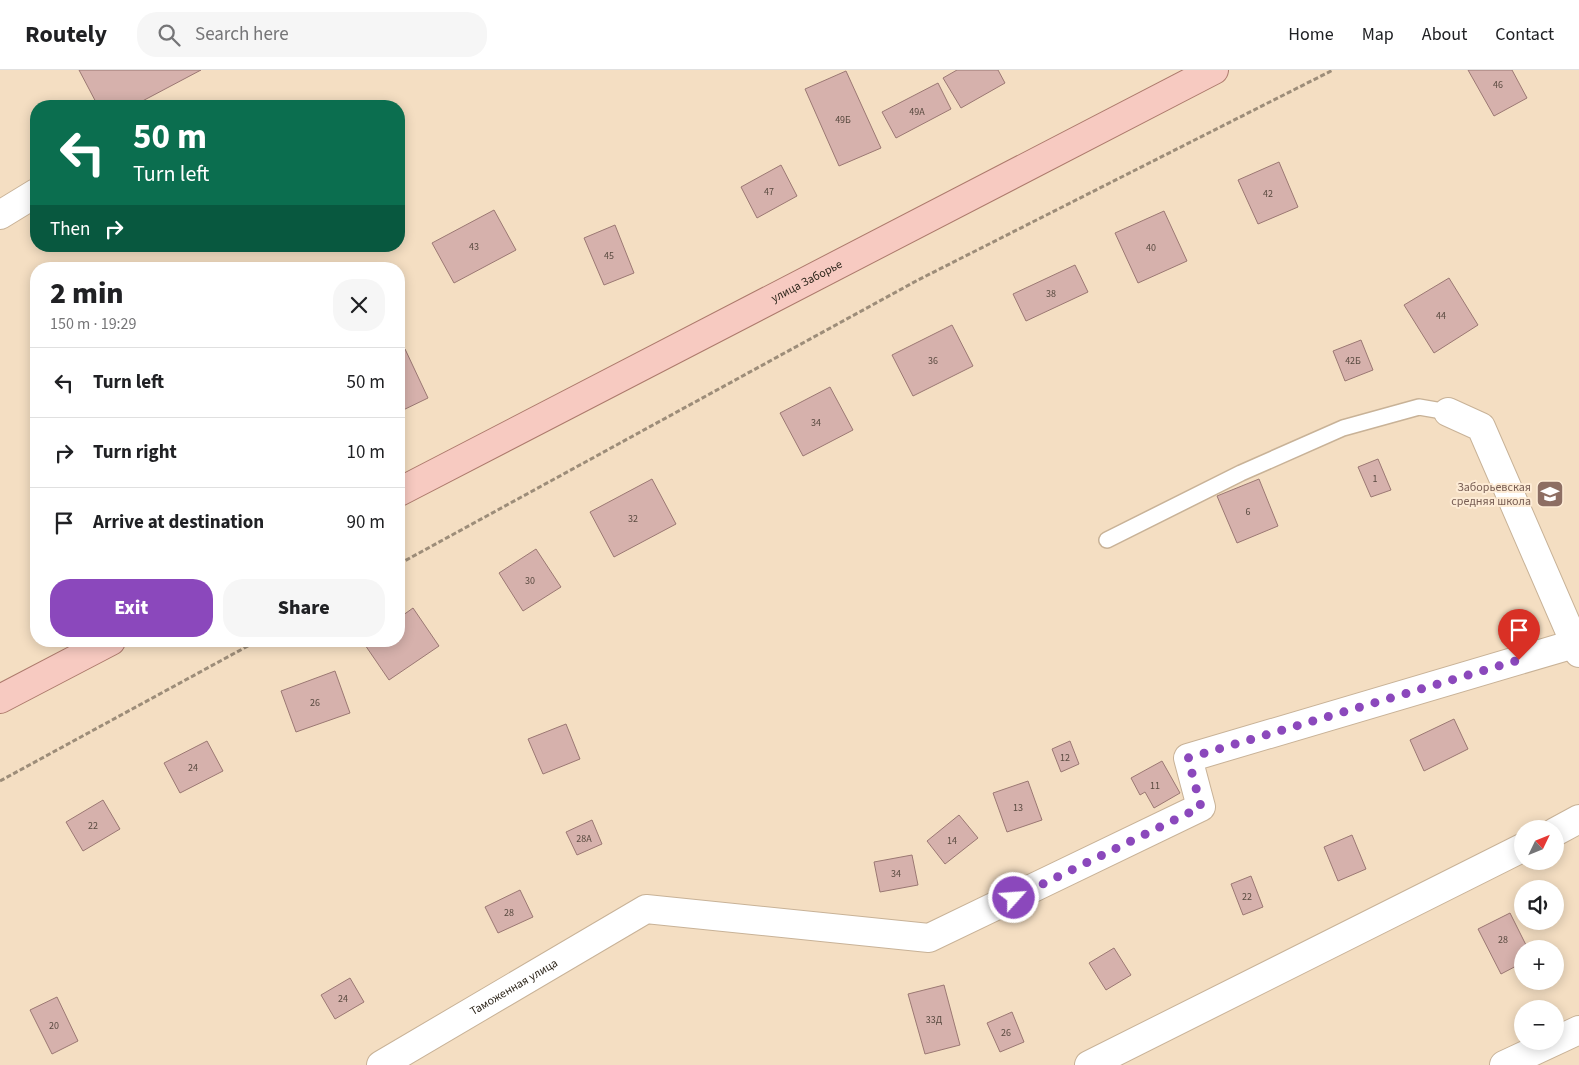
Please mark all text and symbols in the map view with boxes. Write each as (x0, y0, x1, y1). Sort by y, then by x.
search box (137, 12, 487, 57)
text: Routely (25, 17, 107, 52)
icon: search (155, 21, 183, 49)
text: Search here (195, 21, 289, 48)
text: Home (1288, 22, 1334, 47)
text: Map (1362, 22, 1394, 47)
text: About (1422, 22, 1467, 47)
text: Contact (1495, 22, 1554, 47)
house number: 46 (1493, 78, 1503, 92)
house number: 49А (909, 105, 925, 119)
text: 50 m (133, 112, 207, 162)
house number: 49Б (835, 113, 851, 127)
icon: left (50, 120, 115, 185)
text: Turn left (133, 158, 209, 190)
house number: 47 (764, 185, 774, 199)
house number: 42 (1263, 187, 1273, 201)
icon: right (100, 215, 128, 243)
text: Then (50, 216, 90, 243)
house number: 43 (469, 240, 479, 254)
house number: 40 (1146, 241, 1156, 255)
house number: 45 (604, 249, 614, 263)
street label: улица Заборье (768, 256, 845, 307)
text: 2 min (50, 272, 124, 315)
button: close (333, 279, 385, 331)
house number: 38 (1046, 287, 1056, 301)
house number: 44 (1436, 309, 1446, 323)
text: 150 m · 19:29 (50, 313, 137, 335)
house number: 36 (928, 354, 938, 368)
house number: 42Б (1345, 354, 1361, 368)
icon: left (50, 369, 78, 397)
text: Turn left (93, 369, 164, 396)
text: 50 m (347, 369, 385, 396)
house number: 34 (811, 416, 821, 430)
icon: right (50, 439, 78, 467)
text: Turn right (93, 439, 177, 466)
text: 10 m (347, 439, 385, 466)
house number: 1 (1373, 472, 1378, 486)
place label: Заборьевская средняя школа (1451, 479, 1531, 510)
school or university icon: Заборьевская средняя школа (1535, 479, 1565, 509)
house number: 6 (1246, 505, 1251, 519)
icon: arrive (50, 509, 78, 537)
text: Arrive at destination (93, 509, 264, 536)
text: 90 m (347, 509, 385, 536)
house number: 32 (628, 512, 638, 526)
house number: 30 (525, 574, 535, 588)
button: Exit (50, 579, 213, 637)
button: Share (223, 579, 385, 637)
pin (1498, 609, 1540, 660)
icon: arrive (1505, 616, 1533, 644)
house number: 26 (310, 696, 320, 710)
house number: 12 (1060, 751, 1070, 765)
house number: 24 (188, 761, 198, 775)
house number: 11 (1150, 779, 1160, 793)
house number: 13 (1013, 801, 1023, 815)
house number: 22 (88, 819, 98, 833)
north arrow (1514, 820, 1564, 870)
map controls (1514, 820, 1564, 1050)
house number: 28А (576, 832, 592, 846)
house number: 14 (947, 834, 957, 848)
house number: 34 (891, 867, 901, 881)
position arrow (987, 871, 1039, 923)
button: sound (1514, 880, 1564, 930)
house number: 22 (1242, 890, 1252, 904)
house number: 28 (504, 906, 514, 920)
house number: 28 (1498, 933, 1508, 947)
button: + (1514, 940, 1564, 990)
street label: Таможенная улица (467, 955, 561, 1020)
house number: 24 (338, 992, 348, 1006)
button: − (1514, 1000, 1564, 1050)
house number: 33Д (926, 1013, 943, 1027)
house number: 20 (49, 1019, 59, 1033)
house number: 26 (1001, 1026, 1011, 1040)

